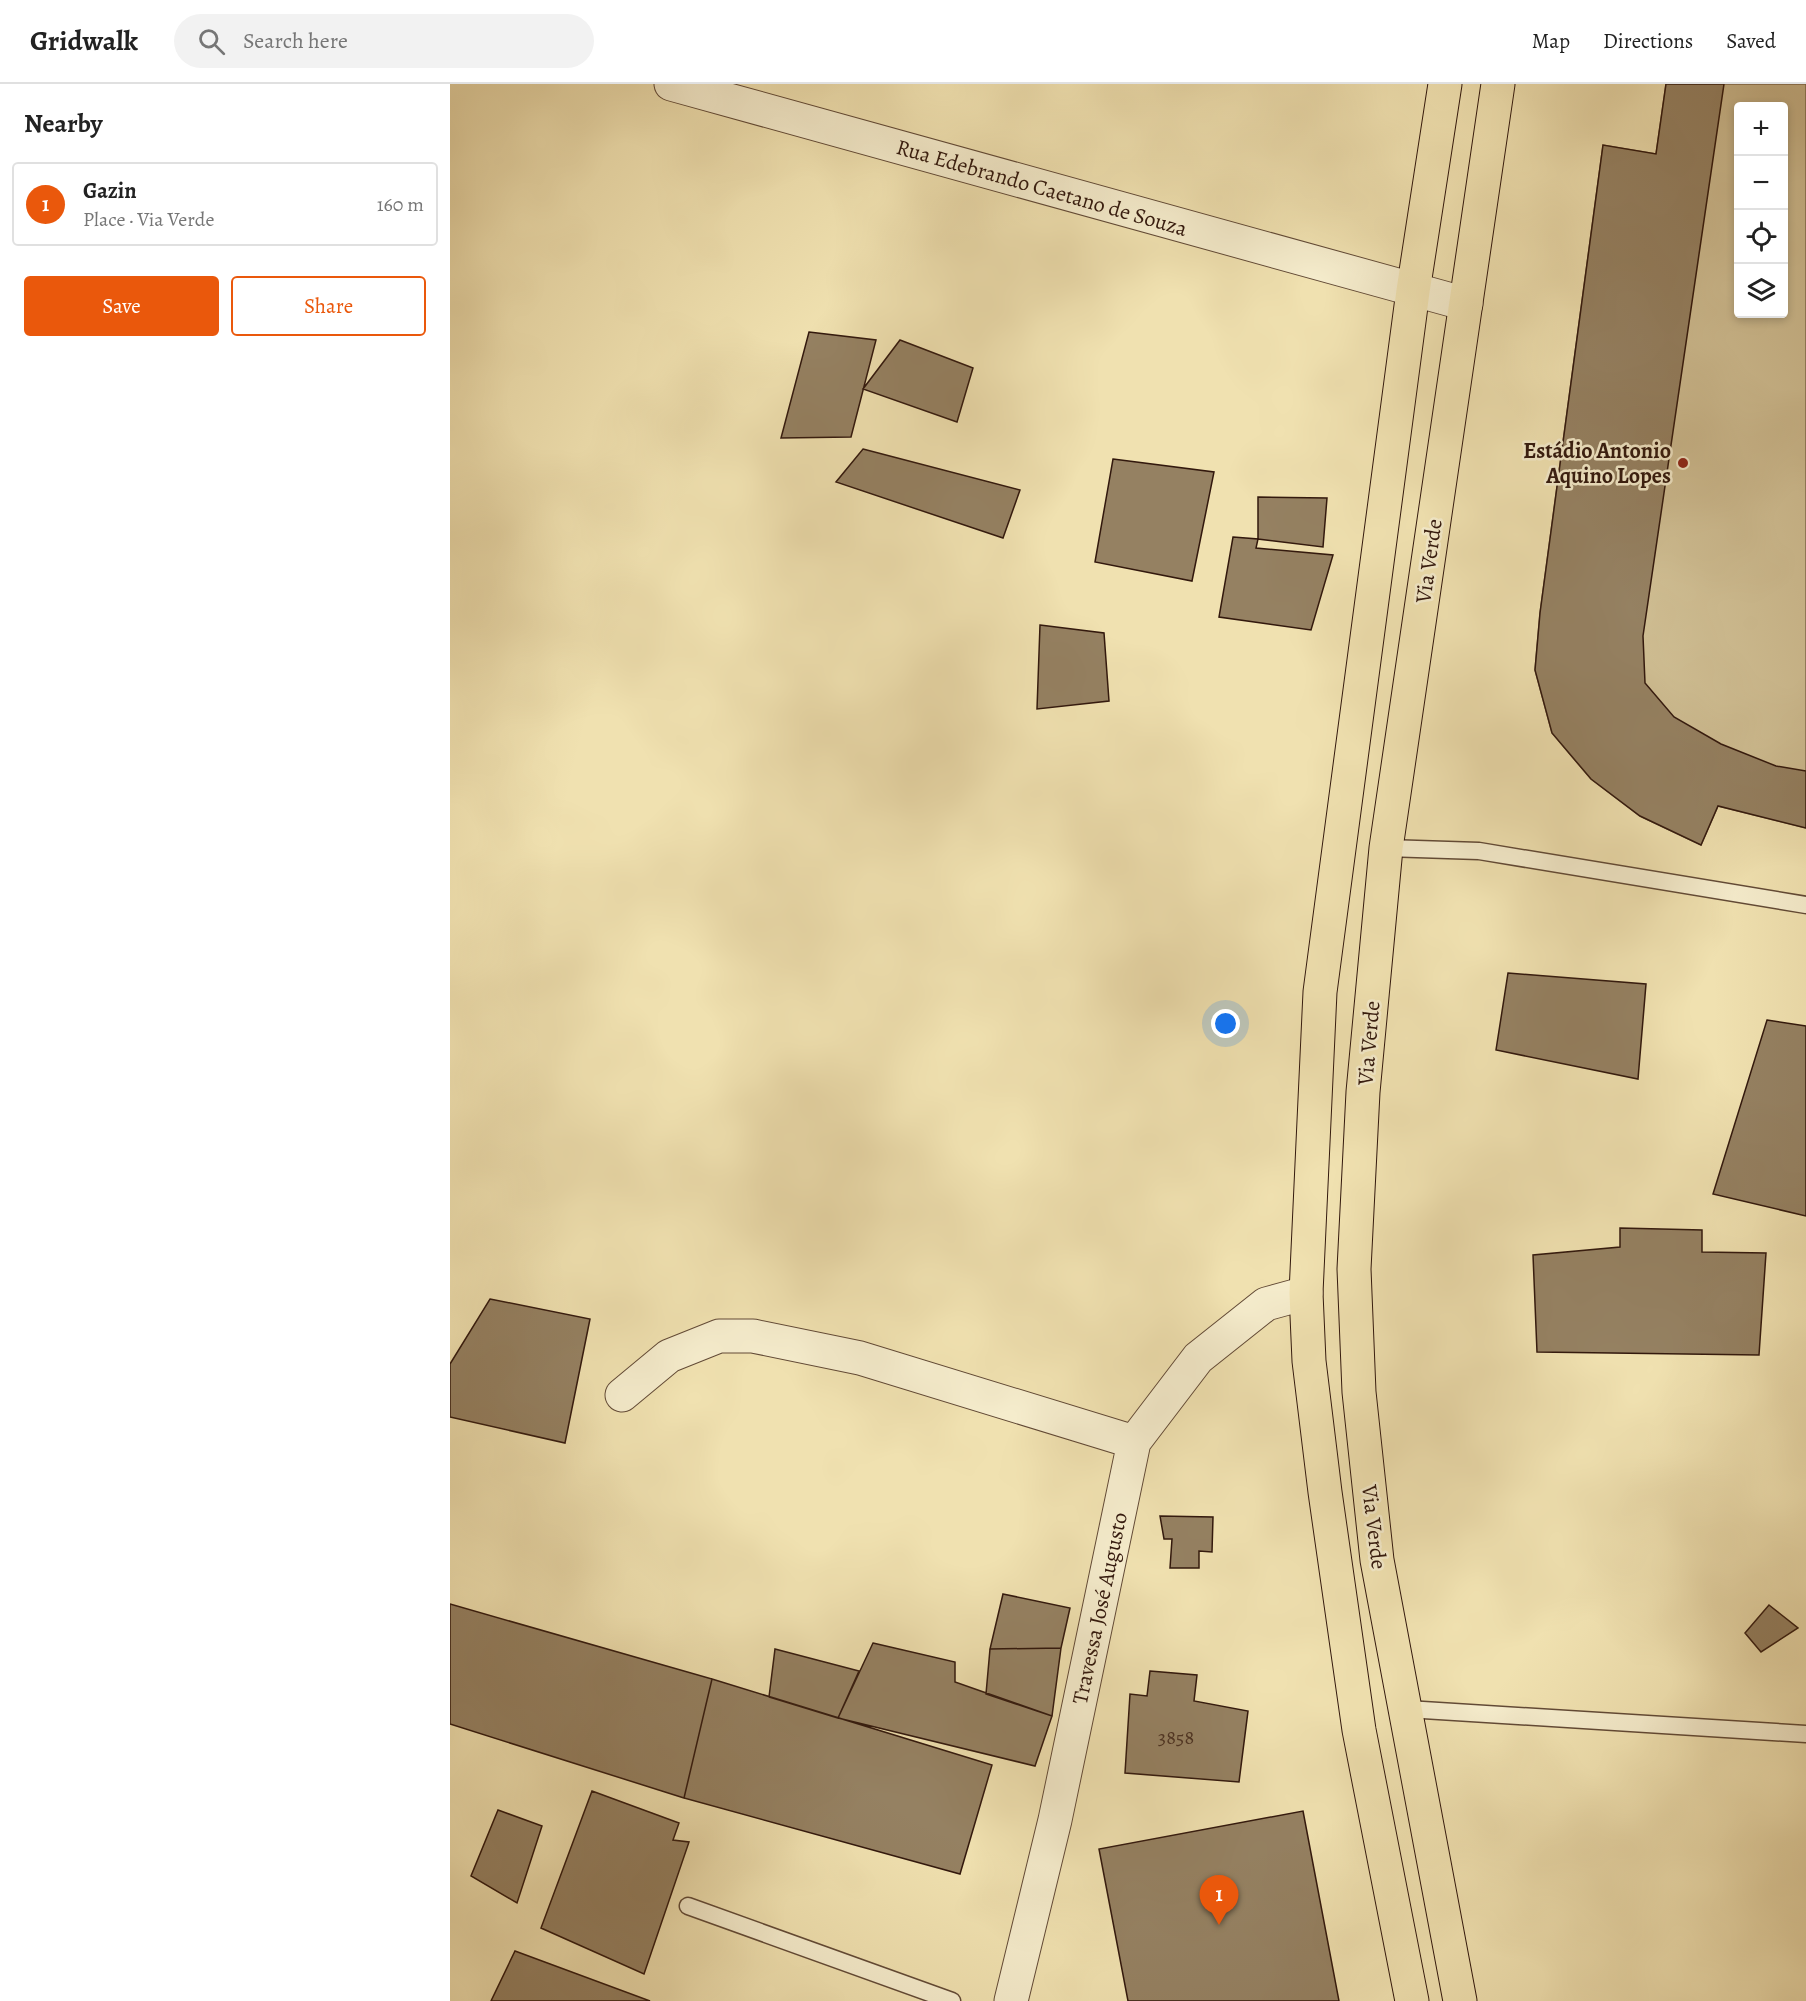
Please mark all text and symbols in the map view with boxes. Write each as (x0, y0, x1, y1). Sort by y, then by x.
search box (174, 14, 594, 68)
text: Gridwalk (30, 22, 138, 60)
icon: search (195, 25, 228, 58)
text: Search here (243, 26, 348, 56)
text: Map (1532, 27, 1570, 55)
text: Directions (1603, 27, 1693, 55)
text: Saved (1726, 27, 1776, 55)
map controls (1734, 102, 1788, 318)
button: + (1734, 102, 1788, 156)
text: Nearby (24, 106, 103, 141)
street label: Rua Edebrando Caetano de Souza (893, 132, 1191, 244)
button: − (1734, 156, 1788, 210)
text: Gazin (83, 176, 137, 206)
text: 1 (42, 191, 49, 218)
text: 160 m (377, 191, 424, 218)
text: Place · Via Verde (83, 206, 214, 233)
button: locate (1734, 210, 1788, 264)
button: layers (1734, 264, 1788, 318)
button: Save (24, 276, 219, 336)
button: Share (231, 276, 426, 336)
place label: Estádio Antonio Aquino Lopes (1523, 436, 1671, 491)
marker: Estádio Antonio Aquino Lopes (1676, 456, 1690, 470)
street label: Via Verde (1408, 517, 1450, 606)
street label: Via Verde (1350, 1000, 1388, 1088)
your location (1211, 1009, 1240, 1038)
street label: Via Verde (1354, 1482, 1394, 1571)
street label: Travessa José Augusto (1065, 1509, 1135, 1707)
house number: 3858 (1158, 1724, 1194, 1751)
pin: 1 (1200, 1876, 1238, 1925)

